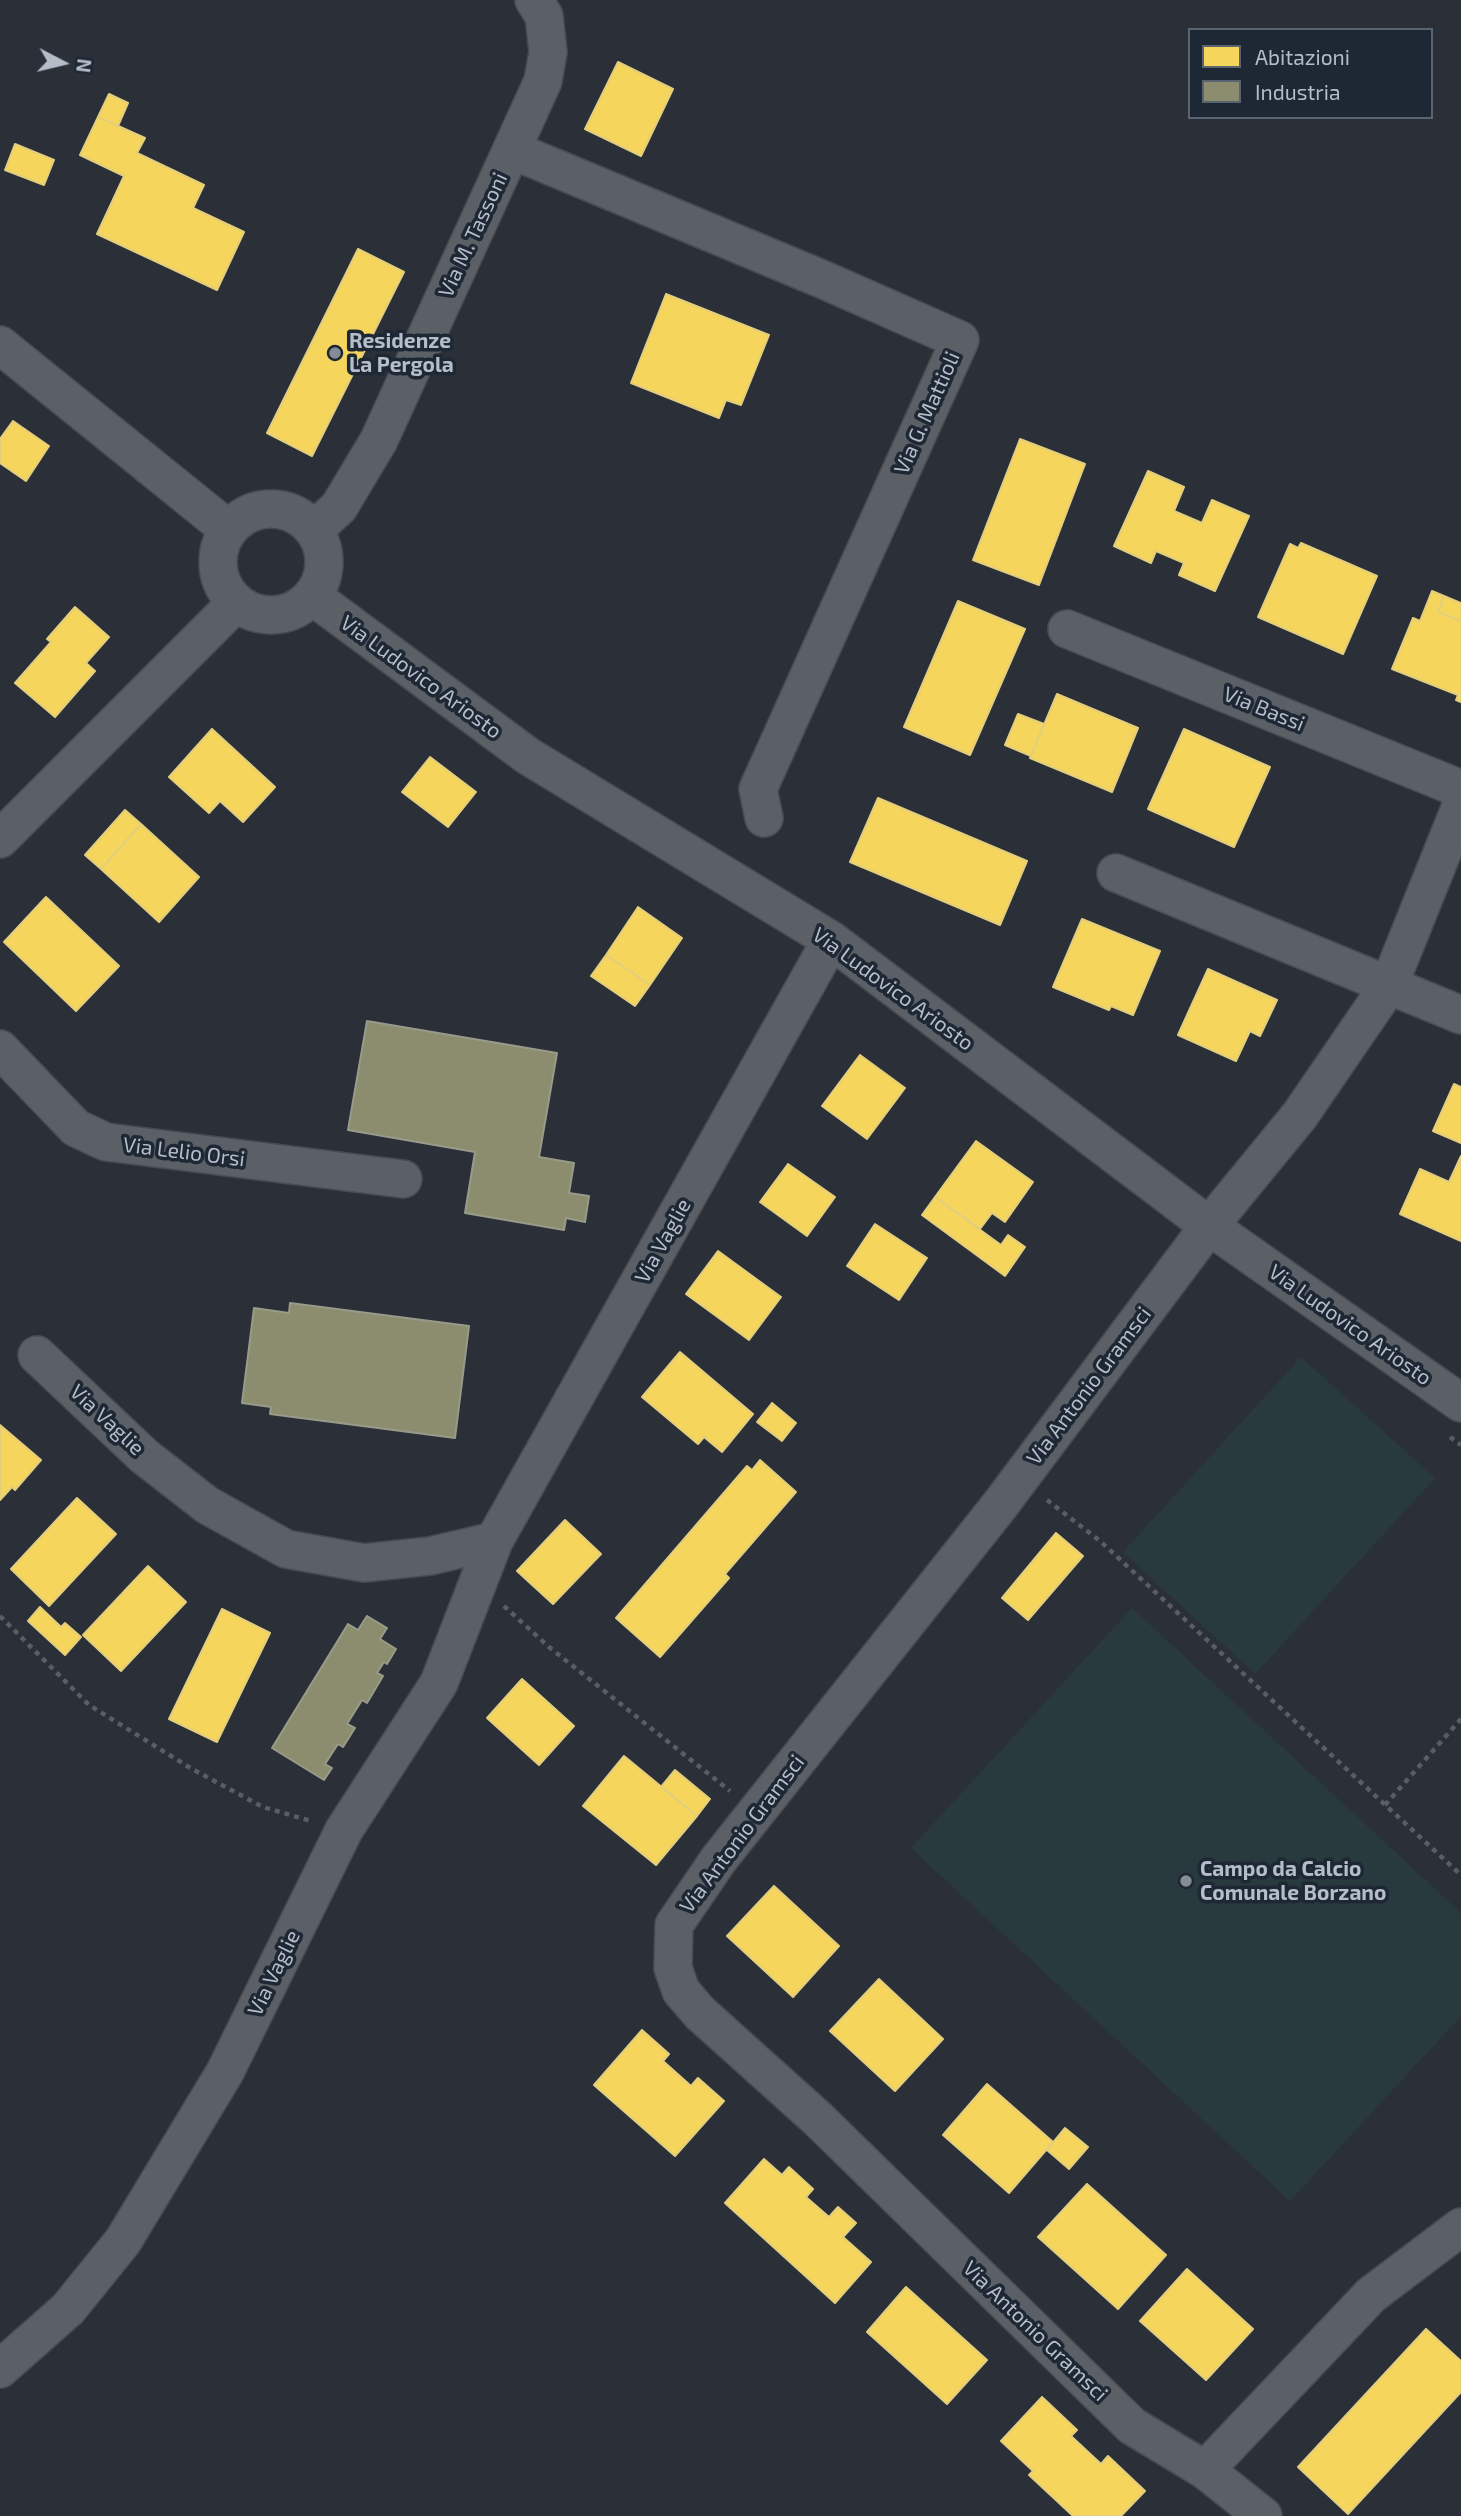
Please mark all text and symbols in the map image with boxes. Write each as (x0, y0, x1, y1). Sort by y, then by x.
north arrow (28, 28, 98, 98)
legend (1188, 28, 1433, 119)
text: Abitazioni (1255, 44, 1350, 69)
text: N (72, 57, 97, 74)
text: Industria (1255, 79, 1341, 104)
street label: Via M. Tassoni (433, 169, 513, 301)
place label: Residenze La Pergola (349, 328, 454, 378)
marker: Residenze La Pergola (327, 345, 343, 361)
street label: Via G. Mattioli (889, 348, 965, 478)
street label: Via Ludovico Ariosto (335, 610, 507, 744)
street label: Via Bassi (1220, 681, 1308, 737)
street label: Via Ludovico Ariosto (807, 922, 979, 1056)
street label: Via Lelio Orsi (122, 1132, 246, 1172)
street label: Via Vaglie (630, 1194, 696, 1288)
street label: Via Ludovico Ariosto (1264, 1259, 1436, 1391)
street label: Via Antonio Gramsci (1021, 1302, 1157, 1470)
street label: Via Vaglie (65, 1379, 149, 1461)
street label: Via Antonio Gramsci (674, 1750, 810, 1918)
place label: Campo da Calcio Comunale Borzano (1200, 1856, 1386, 1906)
marker: Campo da Calcio Comunale Borzano (1178, 1873, 1194, 1889)
street label: Via Vaglie (242, 1926, 306, 2020)
street label: Via Antonio Gramsci (958, 2256, 1112, 2406)

